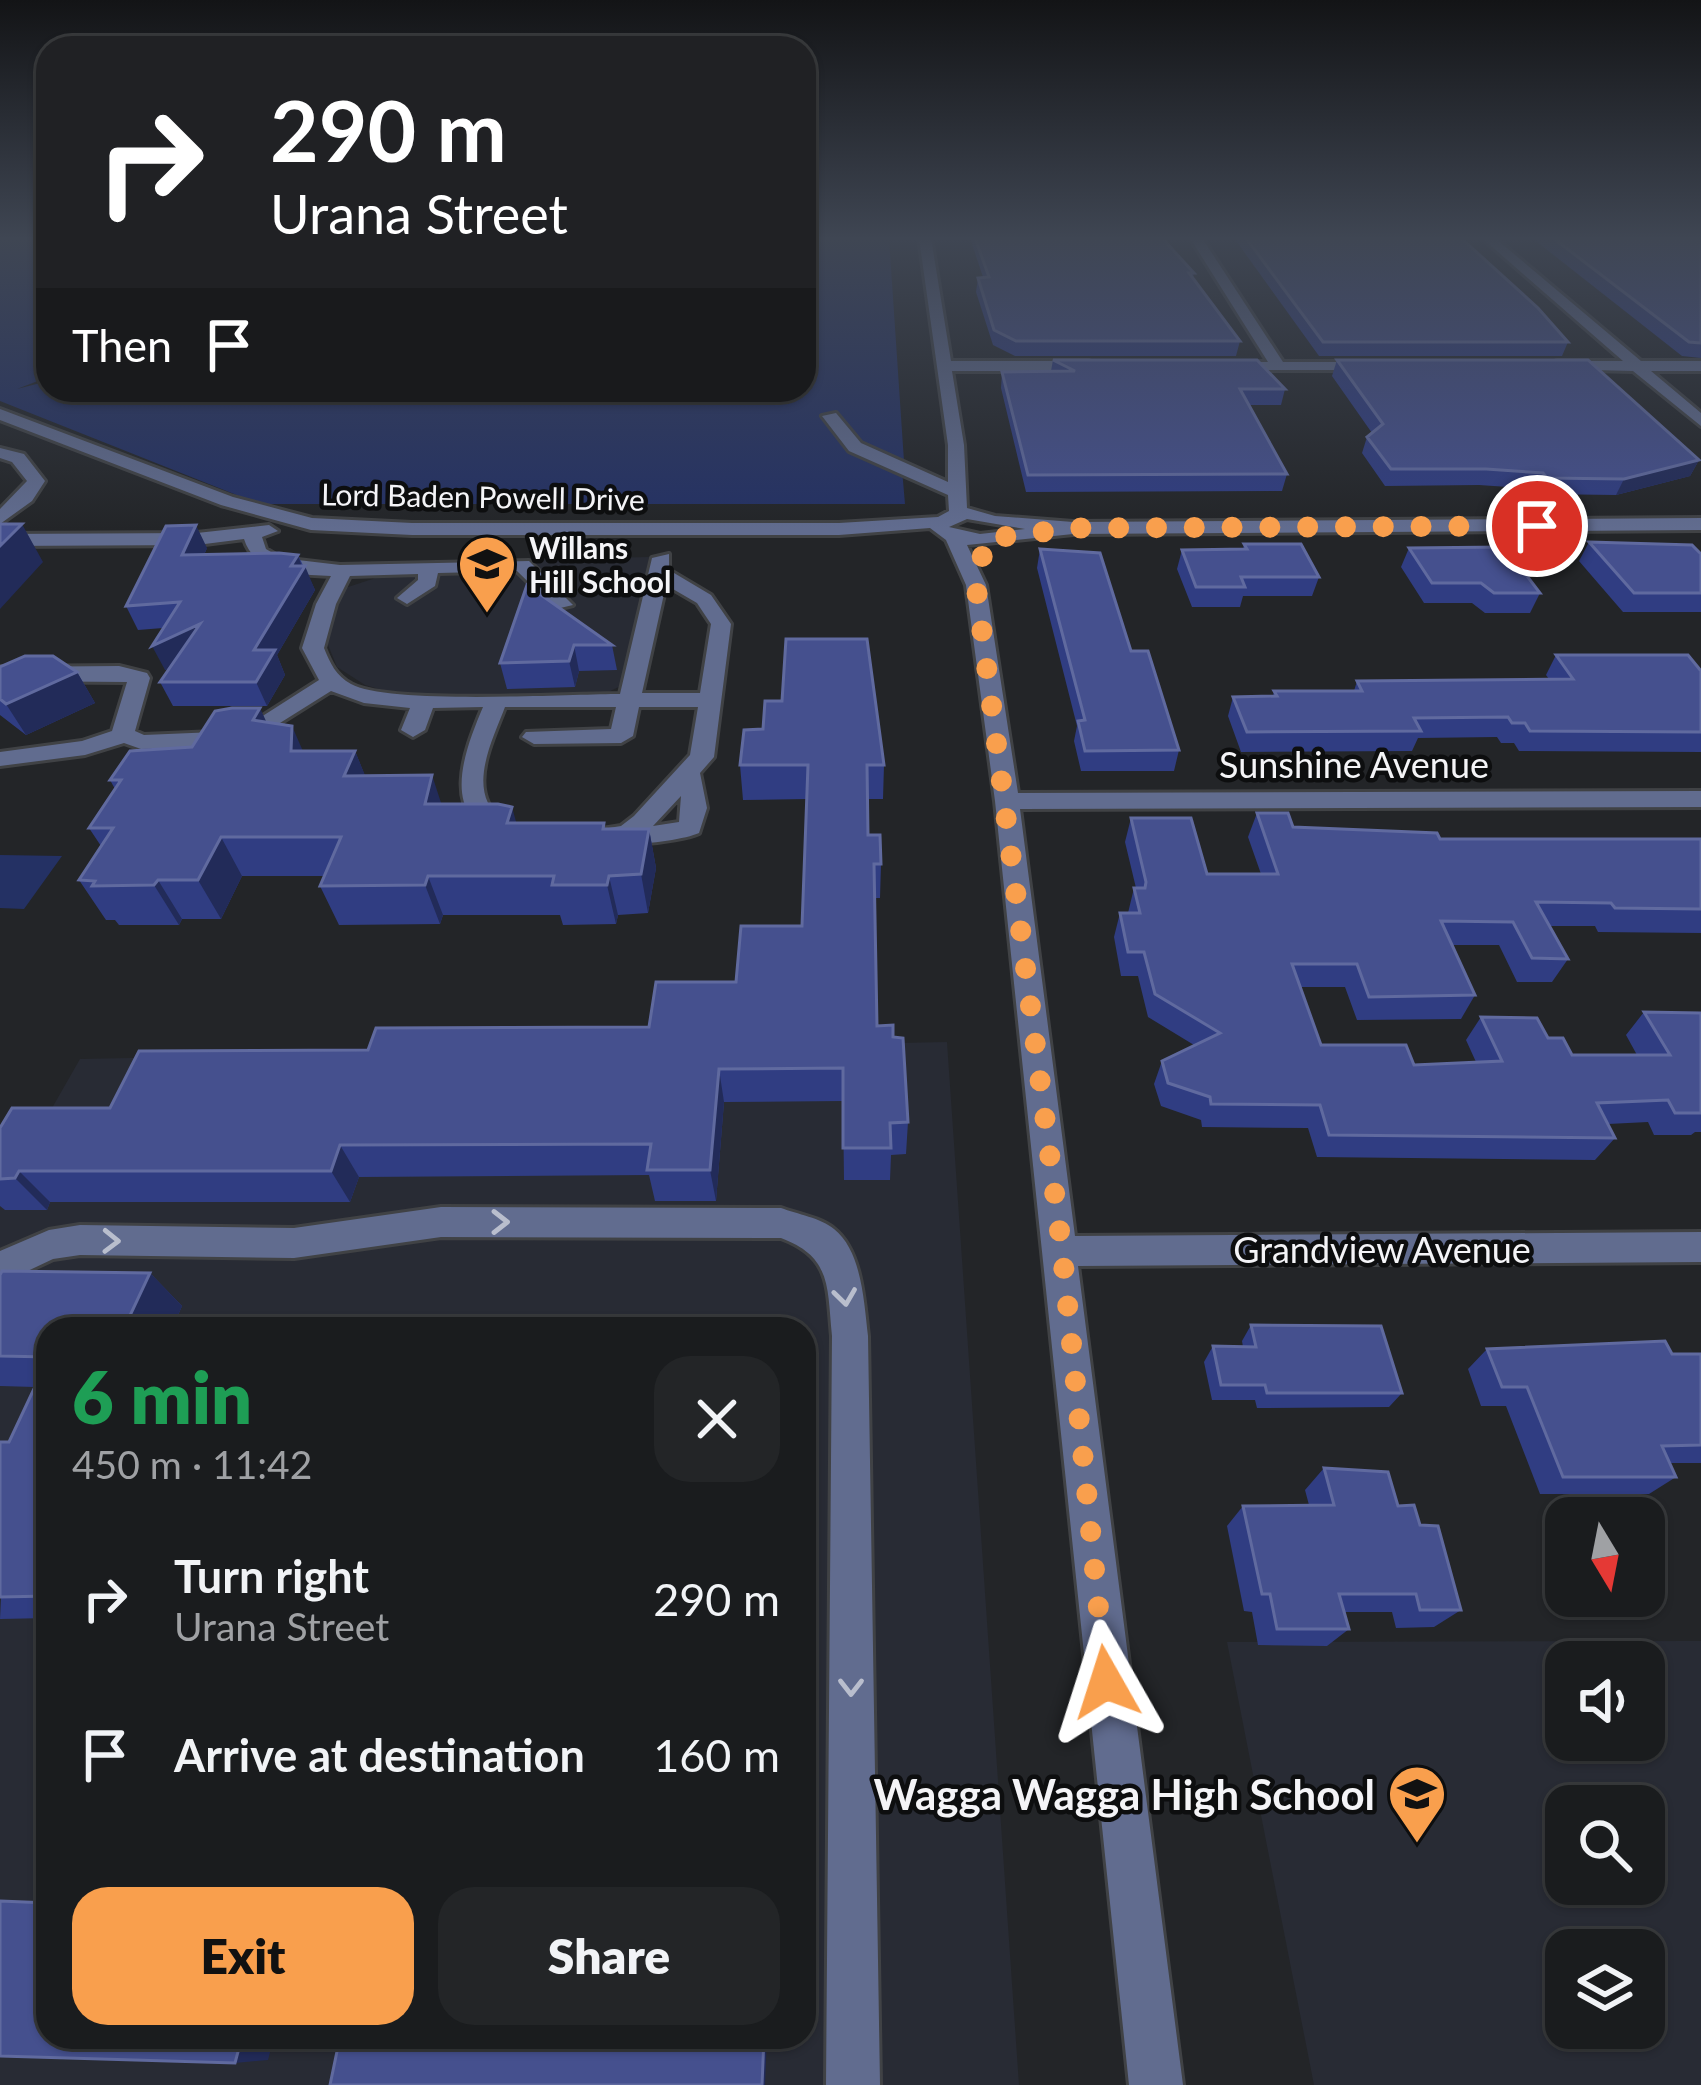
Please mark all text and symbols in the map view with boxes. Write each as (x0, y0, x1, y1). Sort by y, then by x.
text: 290 m (270, 79, 507, 180)
icon: right (72, 84, 228, 240)
text: Urana Street (270, 181, 568, 246)
icon: arrive (196, 312, 262, 378)
text: Then (72, 318, 172, 372)
street label: Lord Baden Powell Drive (321, 475, 645, 517)
pin (1486, 475, 1588, 577)
icon: arrive (1504, 493, 1570, 559)
place label: Willans Hill School (529, 529, 671, 599)
school or university icon: Willans Hill School (456, 533, 518, 615)
street label: Sunshine Avenue (1219, 742, 1489, 786)
one-way arrow (492, 1209, 510, 1235)
one-way arrow (102, 1227, 121, 1253)
street label: Grandview Avenue (1233, 1227, 1531, 1271)
one-way arrow (831, 1288, 857, 1307)
text: 6 min (72, 1353, 252, 1439)
button: close (654, 1356, 780, 1482)
text: 450 m · 11:42 (72, 1441, 312, 1487)
north arrow (1545, 1497, 1665, 1617)
map controls (1545, 1497, 1665, 2049)
text: Turn right (174, 1549, 369, 1603)
icon: right (72, 1566, 138, 1632)
text: 290 m (653, 1572, 780, 1626)
text: Urana Street (174, 1603, 389, 1649)
position arrow (1043, 1619, 1169, 1745)
button: sound (1545, 1641, 1665, 1761)
one-way arrow (838, 1679, 864, 1697)
icon: arrive (72, 1722, 138, 1788)
text: Arrive at destination (174, 1728, 585, 1782)
text: 160 m (653, 1728, 780, 1782)
school or university icon: Wagga Wagga High School (1386, 1763, 1448, 1845)
place label: Wagga Wagga High School (873, 1769, 1375, 1819)
button: search (1545, 1785, 1665, 1905)
button: Exit (72, 1887, 414, 2025)
button: Share (438, 1887, 780, 2025)
button: layers (1545, 1929, 1665, 2049)

